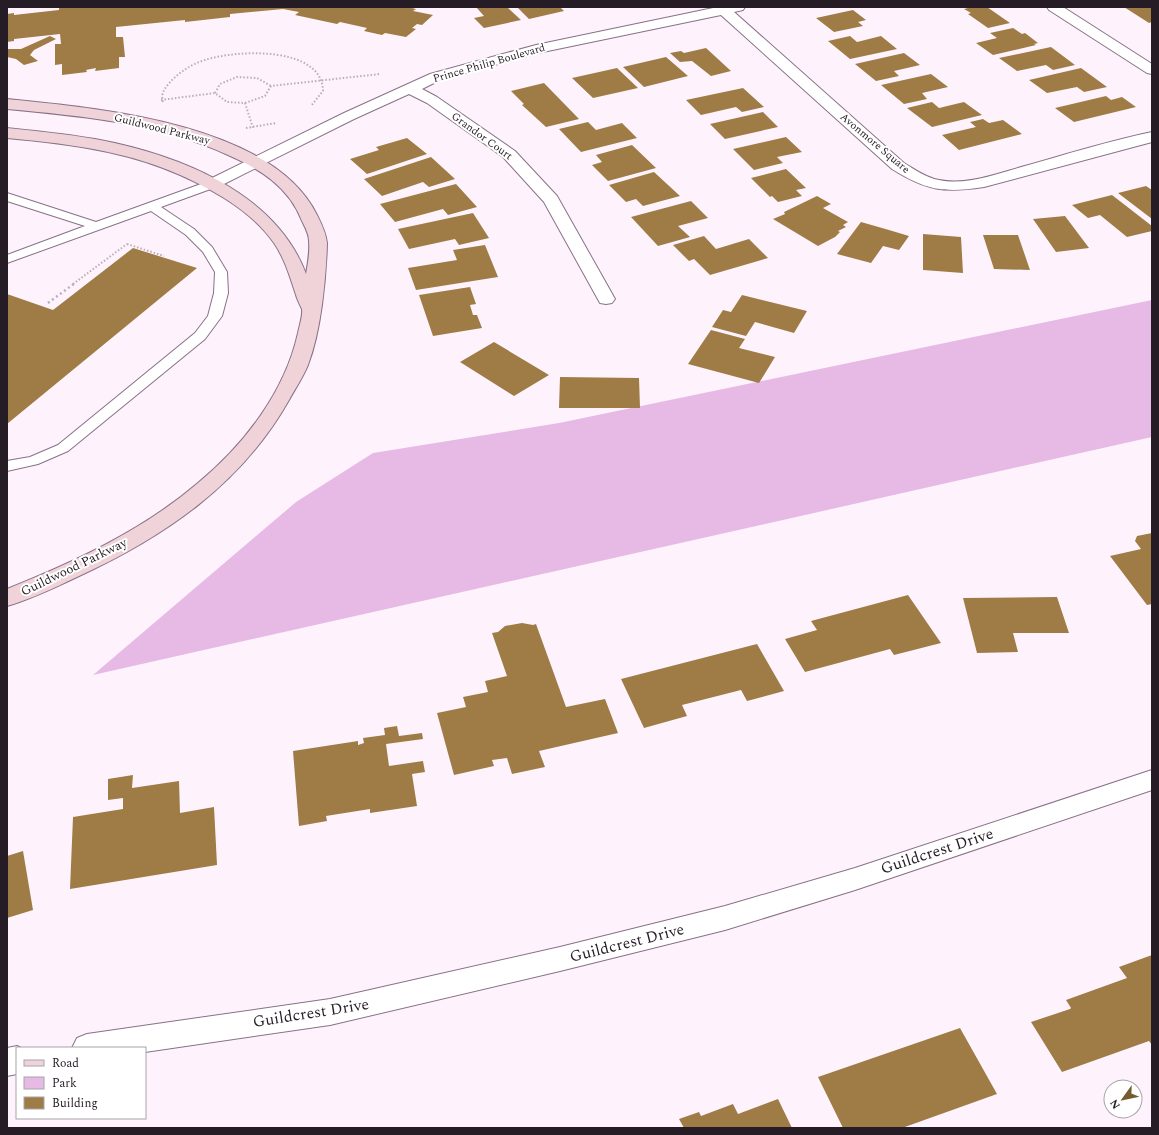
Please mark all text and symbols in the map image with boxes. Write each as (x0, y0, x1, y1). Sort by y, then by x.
street label: Prince Philip Boulevard (431, 39, 547, 87)
street label: Grandor Court (448, 108, 516, 164)
street label: Guildwood Parkway (112, 109, 212, 149)
street label: Avonmore Square (836, 109, 914, 177)
street label: Guildwood Parkway (17, 532, 131, 601)
street label: Guildcrest Drive (878, 821, 996, 881)
street label: Guildcrest Drive (567, 917, 687, 969)
street label: Guildcrest Drive (251, 992, 371, 1034)
legend (16, 1047, 146, 1119)
text: Road (52, 1054, 79, 1073)
text: Park (52, 1074, 77, 1093)
north arrow (1103, 1079, 1143, 1119)
text: Building (52, 1094, 98, 1113)
text: N (1105, 1096, 1125, 1113)

